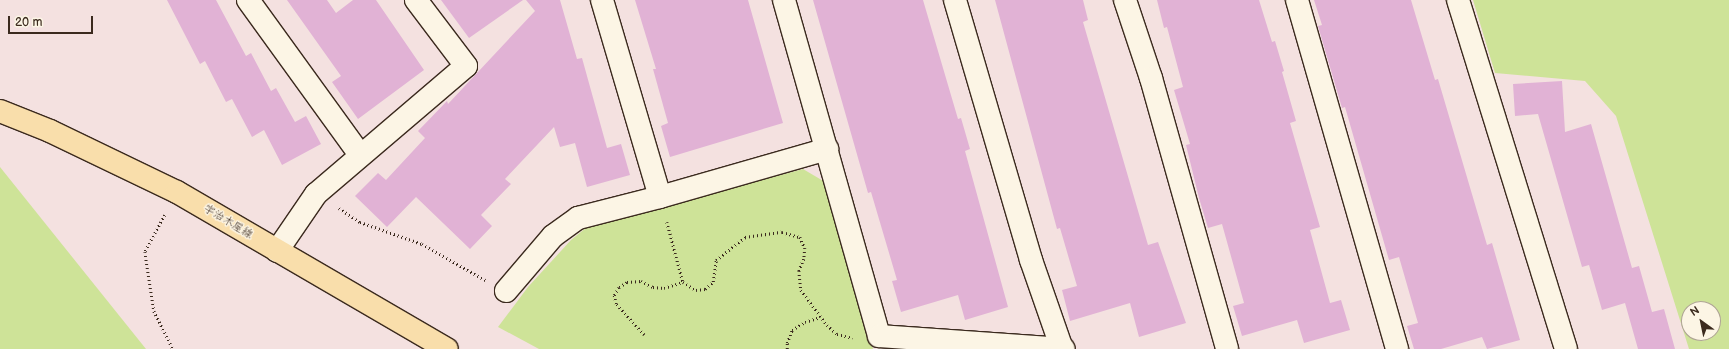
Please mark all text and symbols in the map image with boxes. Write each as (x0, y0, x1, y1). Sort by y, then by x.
scale bar (10, 8, 95, 34)
text: 20 m (15, 15, 42, 30)
street label: 宇治木屋線 (201, 202, 255, 242)
north arrow (1681, 301, 1721, 341)
text: N (1688, 304, 1702, 319)

